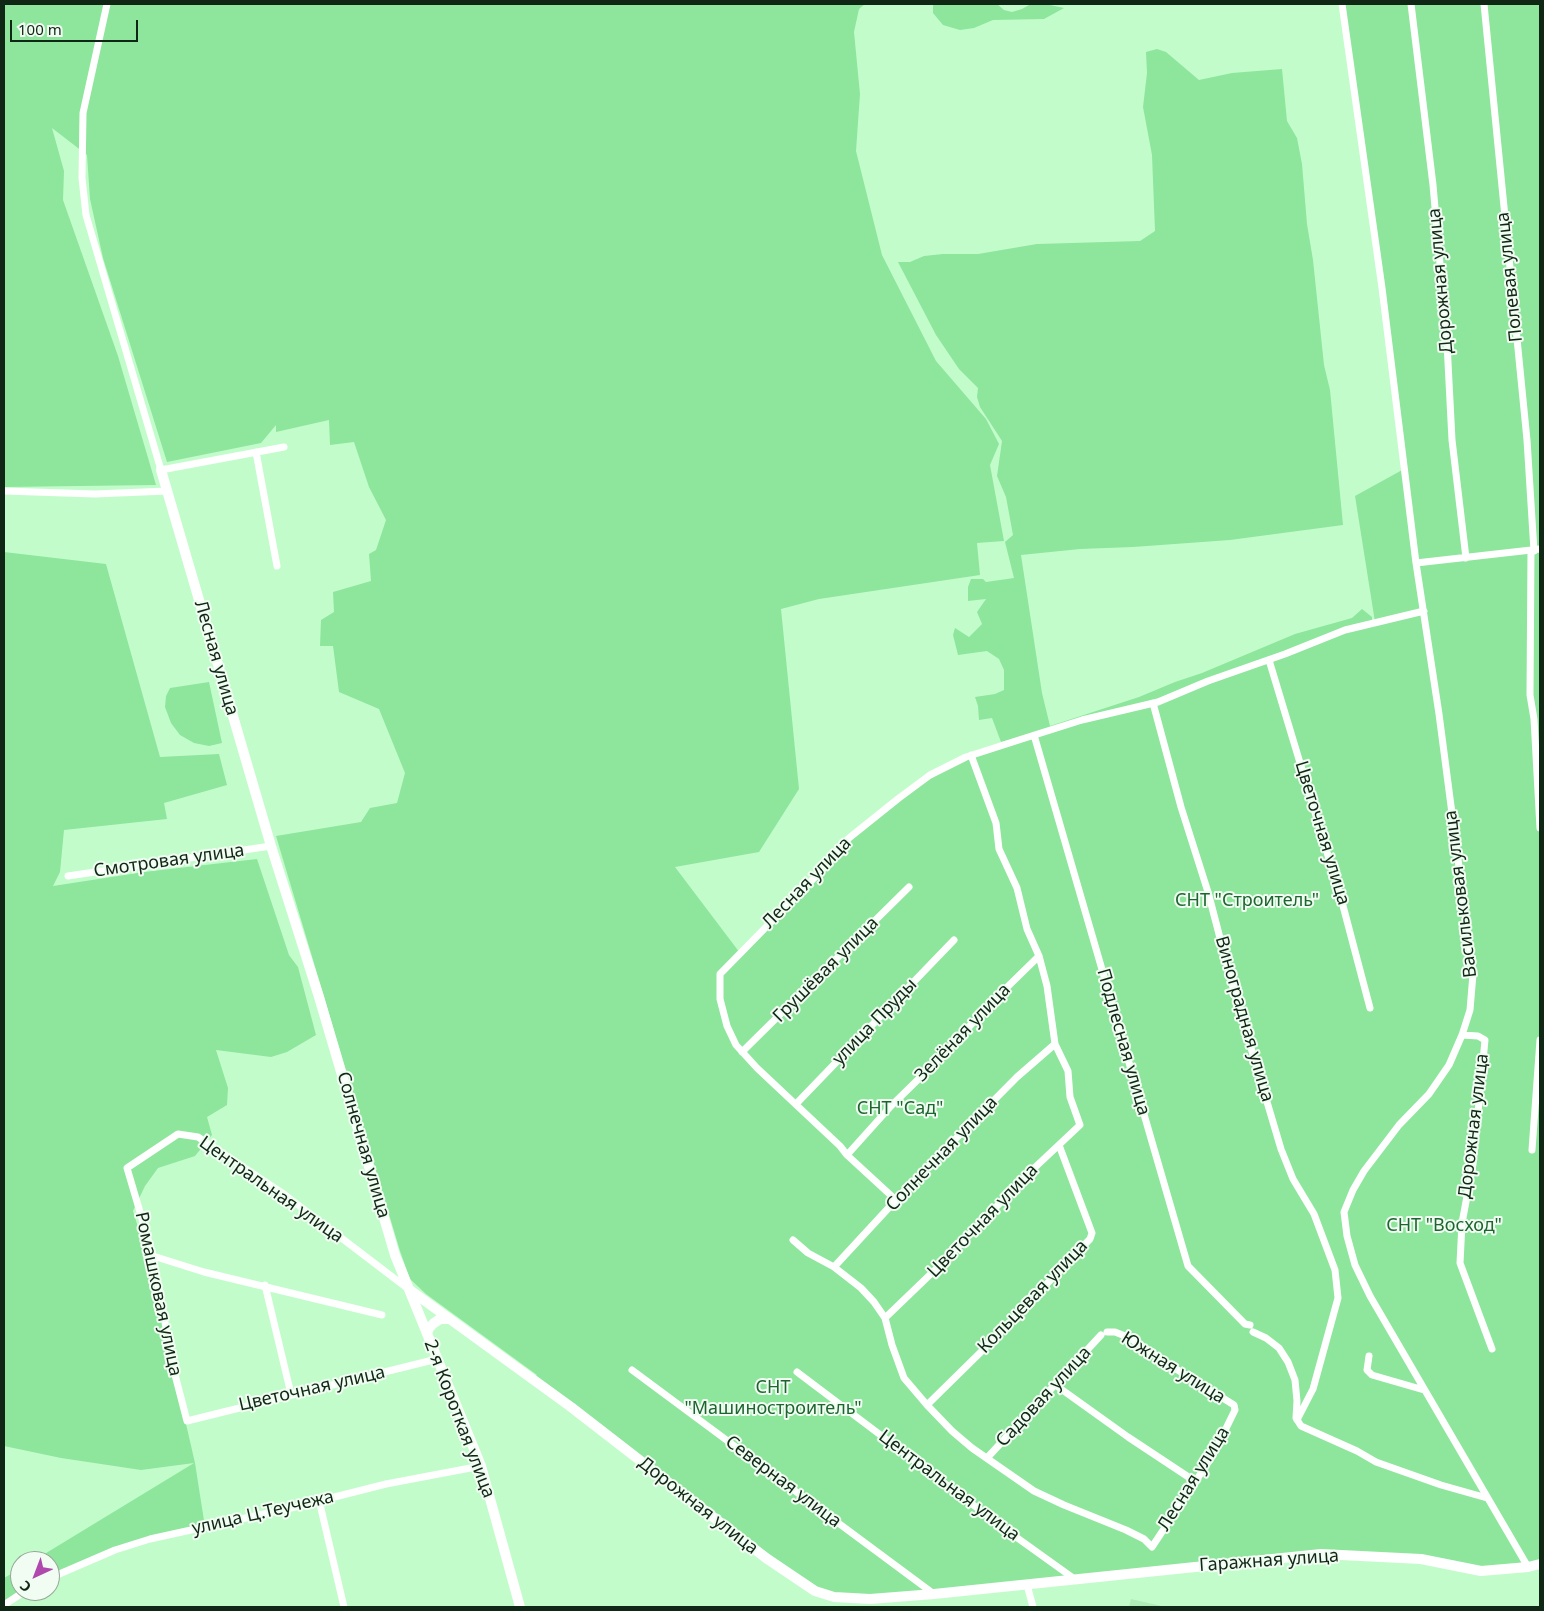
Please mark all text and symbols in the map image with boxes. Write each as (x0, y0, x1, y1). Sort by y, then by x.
scale bar (12, 10, 140, 42)
text: 100 m (18, 19, 62, 39)
street label: Дорожная улица (1424, 207, 1458, 355)
street label: Полевая улица (1492, 211, 1528, 343)
street label: Лесная улица (189, 598, 243, 718)
street label: Цветочная улица (1290, 758, 1354, 908)
street label: Васильковая улица (1440, 809, 1482, 979)
street label: Лесная улица (758, 833, 856, 933)
street label: Смотровая улица (92, 840, 246, 882)
park label: СНТ "Строитель" (1175, 890, 1319, 912)
street label: Грушёвая улица (769, 913, 883, 1027)
street label: Виноградная улица (1210, 934, 1278, 1104)
street label: Подлесная улица (1092, 966, 1154, 1118)
street label: улица Пруды (828, 974, 922, 1070)
street label: Зелёная улица (911, 979, 1015, 1087)
street label: Дорожная улица (1454, 1052, 1494, 1200)
street label: Солнечная улица (332, 1069, 394, 1221)
street label: Солнечная улица (882, 1092, 1002, 1216)
park label: СНТ "Сад" (857, 1098, 943, 1120)
street label: Центральная улица (195, 1132, 347, 1248)
street label: Цветочная улица (923, 1160, 1043, 1282)
street label: Ромашковая улица (130, 1210, 186, 1378)
park label: СНТ "Восход" (1386, 1215, 1502, 1237)
street label: Кольцевая улица (973, 1236, 1093, 1358)
street label: Южная улица (1117, 1327, 1229, 1409)
street label: 2-я Короткая улица (419, 1337, 499, 1501)
street label: Садовая улица (992, 1342, 1096, 1452)
street label: Цветочная улица (237, 1362, 387, 1416)
park label: СНТ "Машиностроитель" (684, 1377, 862, 1420)
street label: Лесная улица (1153, 1423, 1235, 1535)
street label: Центральная улица (874, 1426, 1024, 1546)
street label: Северная улица (721, 1431, 845, 1533)
street label: Дорожная улица (634, 1453, 762, 1559)
street label: улица Ц.Теучежа (190, 1486, 336, 1540)
street label: Гаражная улица (1198, 1545, 1340, 1577)
north arrow (10, 1551, 60, 1601)
text: С (15, 1577, 35, 1597)

